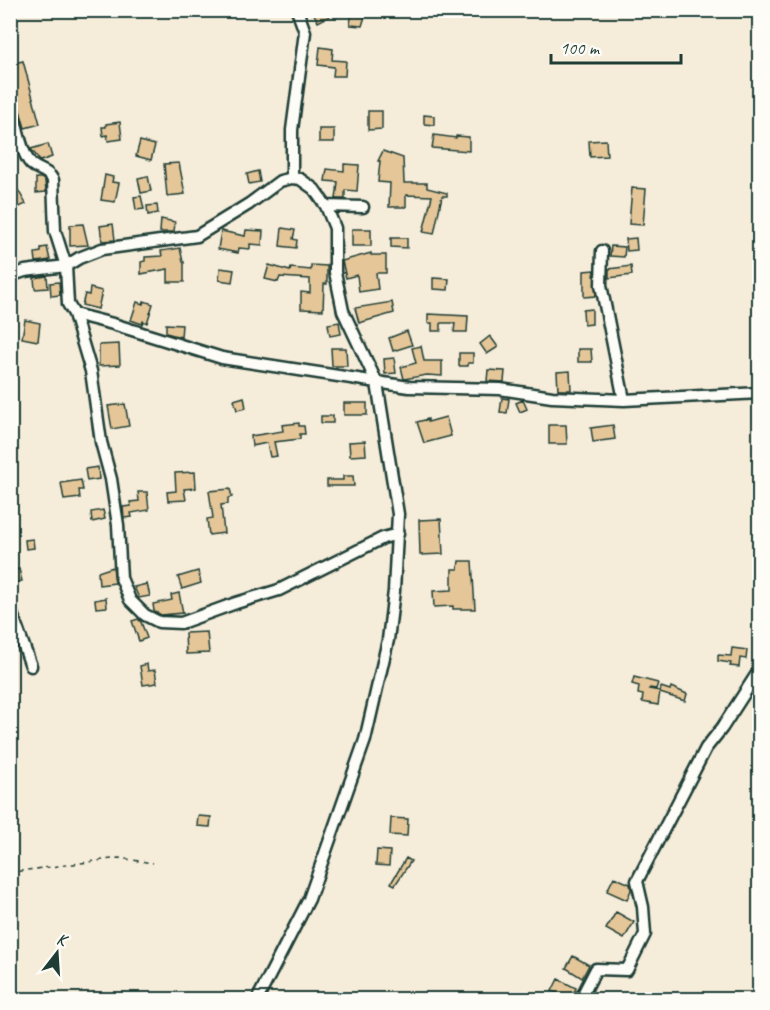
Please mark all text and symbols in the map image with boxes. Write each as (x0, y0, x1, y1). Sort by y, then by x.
scale bar (551, 27, 682, 65)
text: 100 m (560, 37, 601, 59)
north arrow (27, 923, 87, 983)
text: K (54, 929, 72, 951)

